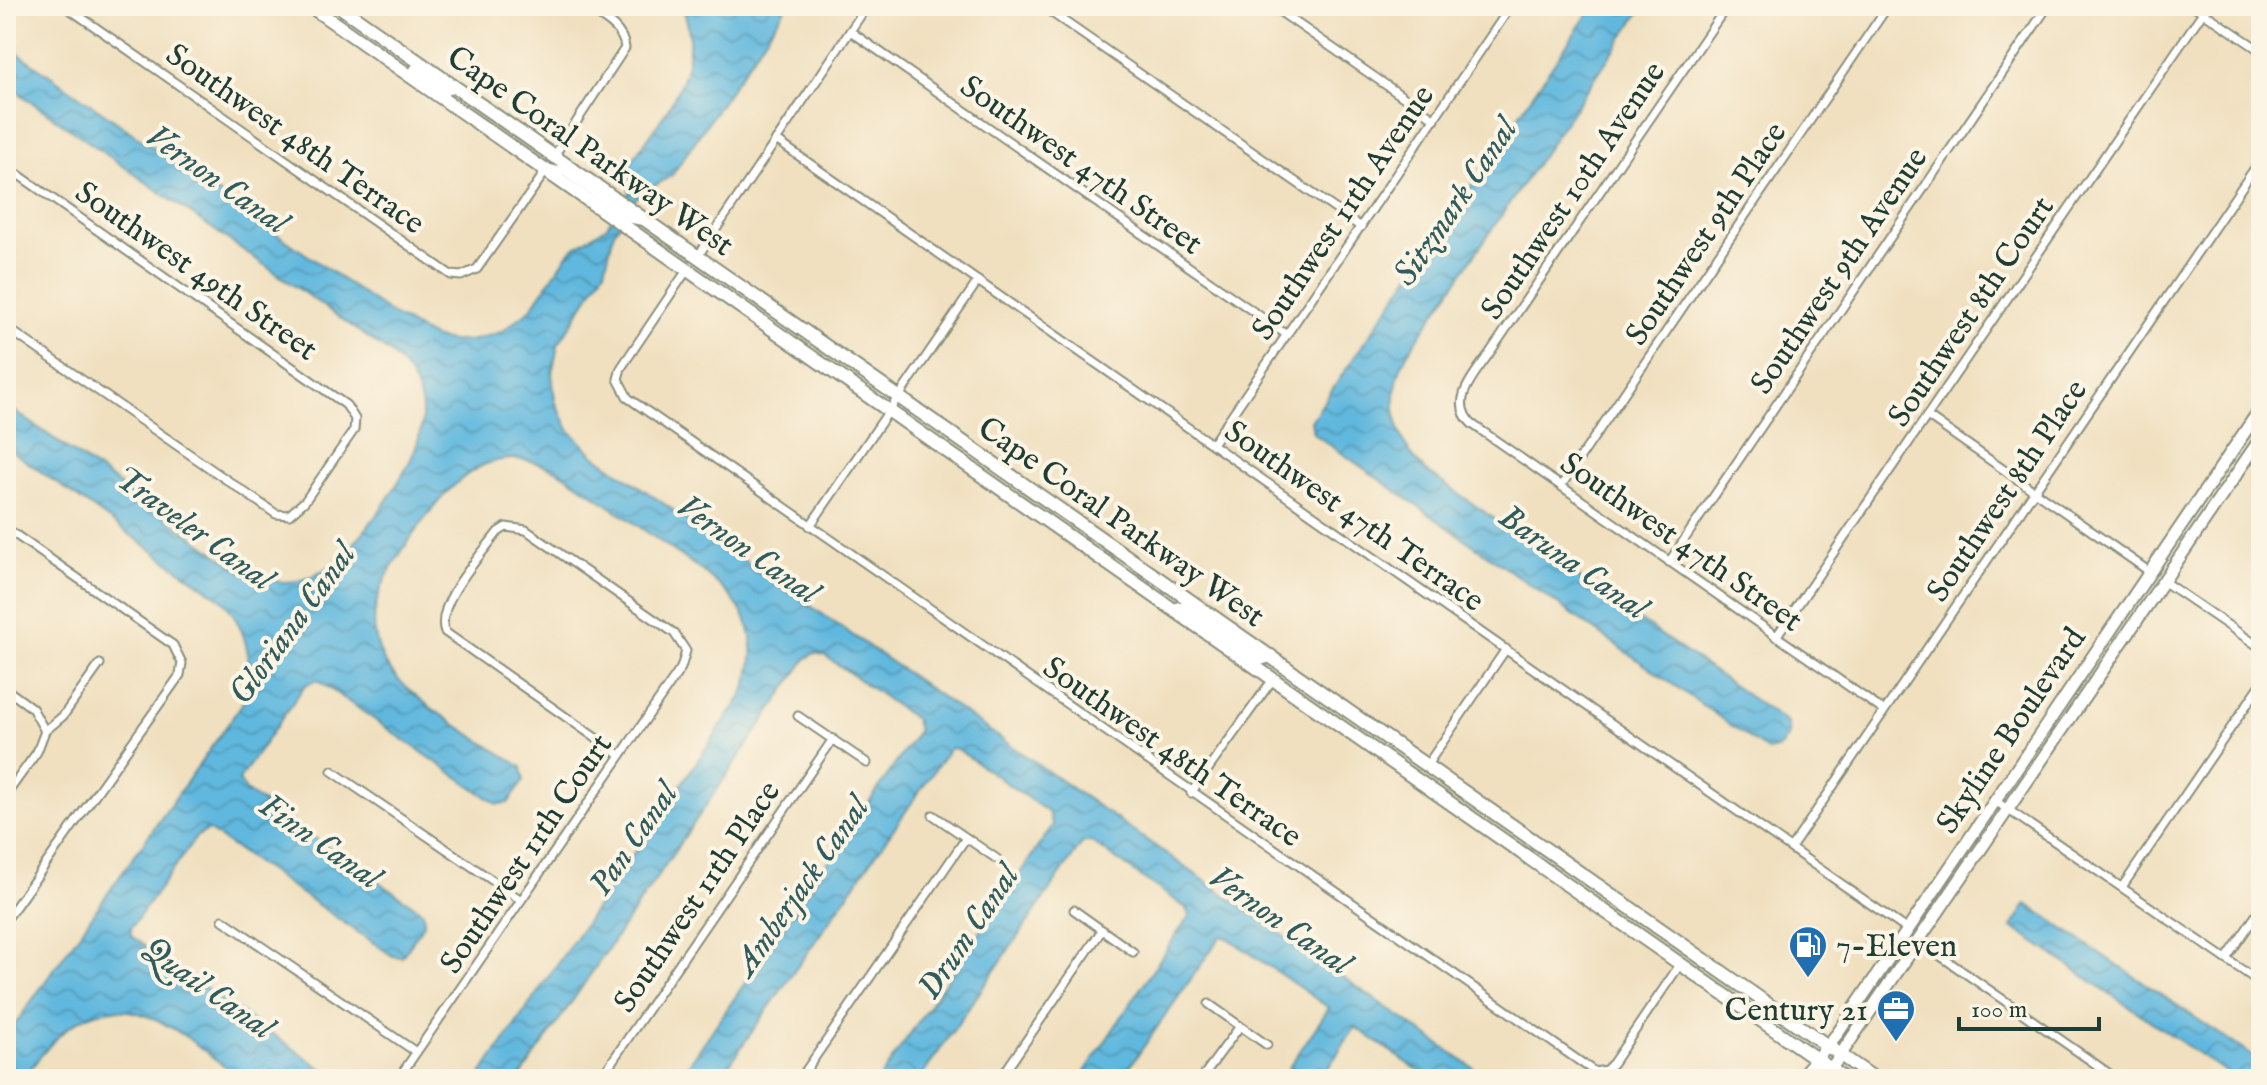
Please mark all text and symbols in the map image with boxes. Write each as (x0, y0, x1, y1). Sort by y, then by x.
street label: Southwest 48th Terrace (157, 35, 432, 245)
street label: Cape Coral Parkway West (438, 38, 741, 267)
street label: Southwest 10th Avenue (1472, 54, 1676, 328)
street label: Southwest 47th Street (951, 67, 1210, 265)
street label: Southwest 11th Avenue (1243, 78, 1445, 349)
water label: Sitzmark Canal (1384, 108, 1530, 294)
water label: Vernon Canal (137, 115, 299, 246)
street label: Southwest 9th Place (1617, 115, 1797, 354)
street label: Southwest 9th Avenue (1742, 140, 1938, 403)
street label: Southwest 49th Street (66, 173, 325, 371)
street label: Southwest 8th Court (1880, 189, 2064, 435)
street label: Southwest 8th Place (1919, 372, 2098, 610)
street label: Cape Coral Parkway West (969, 409, 1272, 638)
street label: Southwest 47th Terrace (1216, 412, 1492, 622)
street label: Southwest 47th Street (1551, 444, 1810, 642)
water label: Traveler Canal (106, 457, 284, 603)
water label: Vernon Canal (668, 485, 830, 616)
water label: Baruna Canal (1490, 496, 1658, 632)
water label: Gloriana Canal (220, 533, 368, 714)
street label: Skyline Boulevard (1928, 620, 2097, 842)
street label: Southwest 48th Terrace (1034, 648, 1309, 858)
street label: Southwest 11th Court (432, 727, 623, 982)
water label: Pan Canal (580, 772, 690, 904)
street label: Southwest 11th Place (605, 774, 791, 1021)
water label: Finn Canal (250, 785, 391, 901)
water label: Amberjack Canal (723, 786, 881, 987)
water label: Drum Canal (909, 855, 1031, 1008)
water label: Vernon Canal (1200, 856, 1362, 987)
fuel station icon: 7-Eleven (1787, 924, 1829, 979)
place label: 7-Eleven (1836, 927, 1957, 968)
water label: Quail Canal (133, 928, 284, 1052)
scale bar (1959, 981, 2099, 1031)
office icon: Century 21 (1875, 988, 1917, 1043)
place label: Century 21 (1724, 991, 1868, 1032)
text: 100 m (1971, 995, 2027, 1026)

